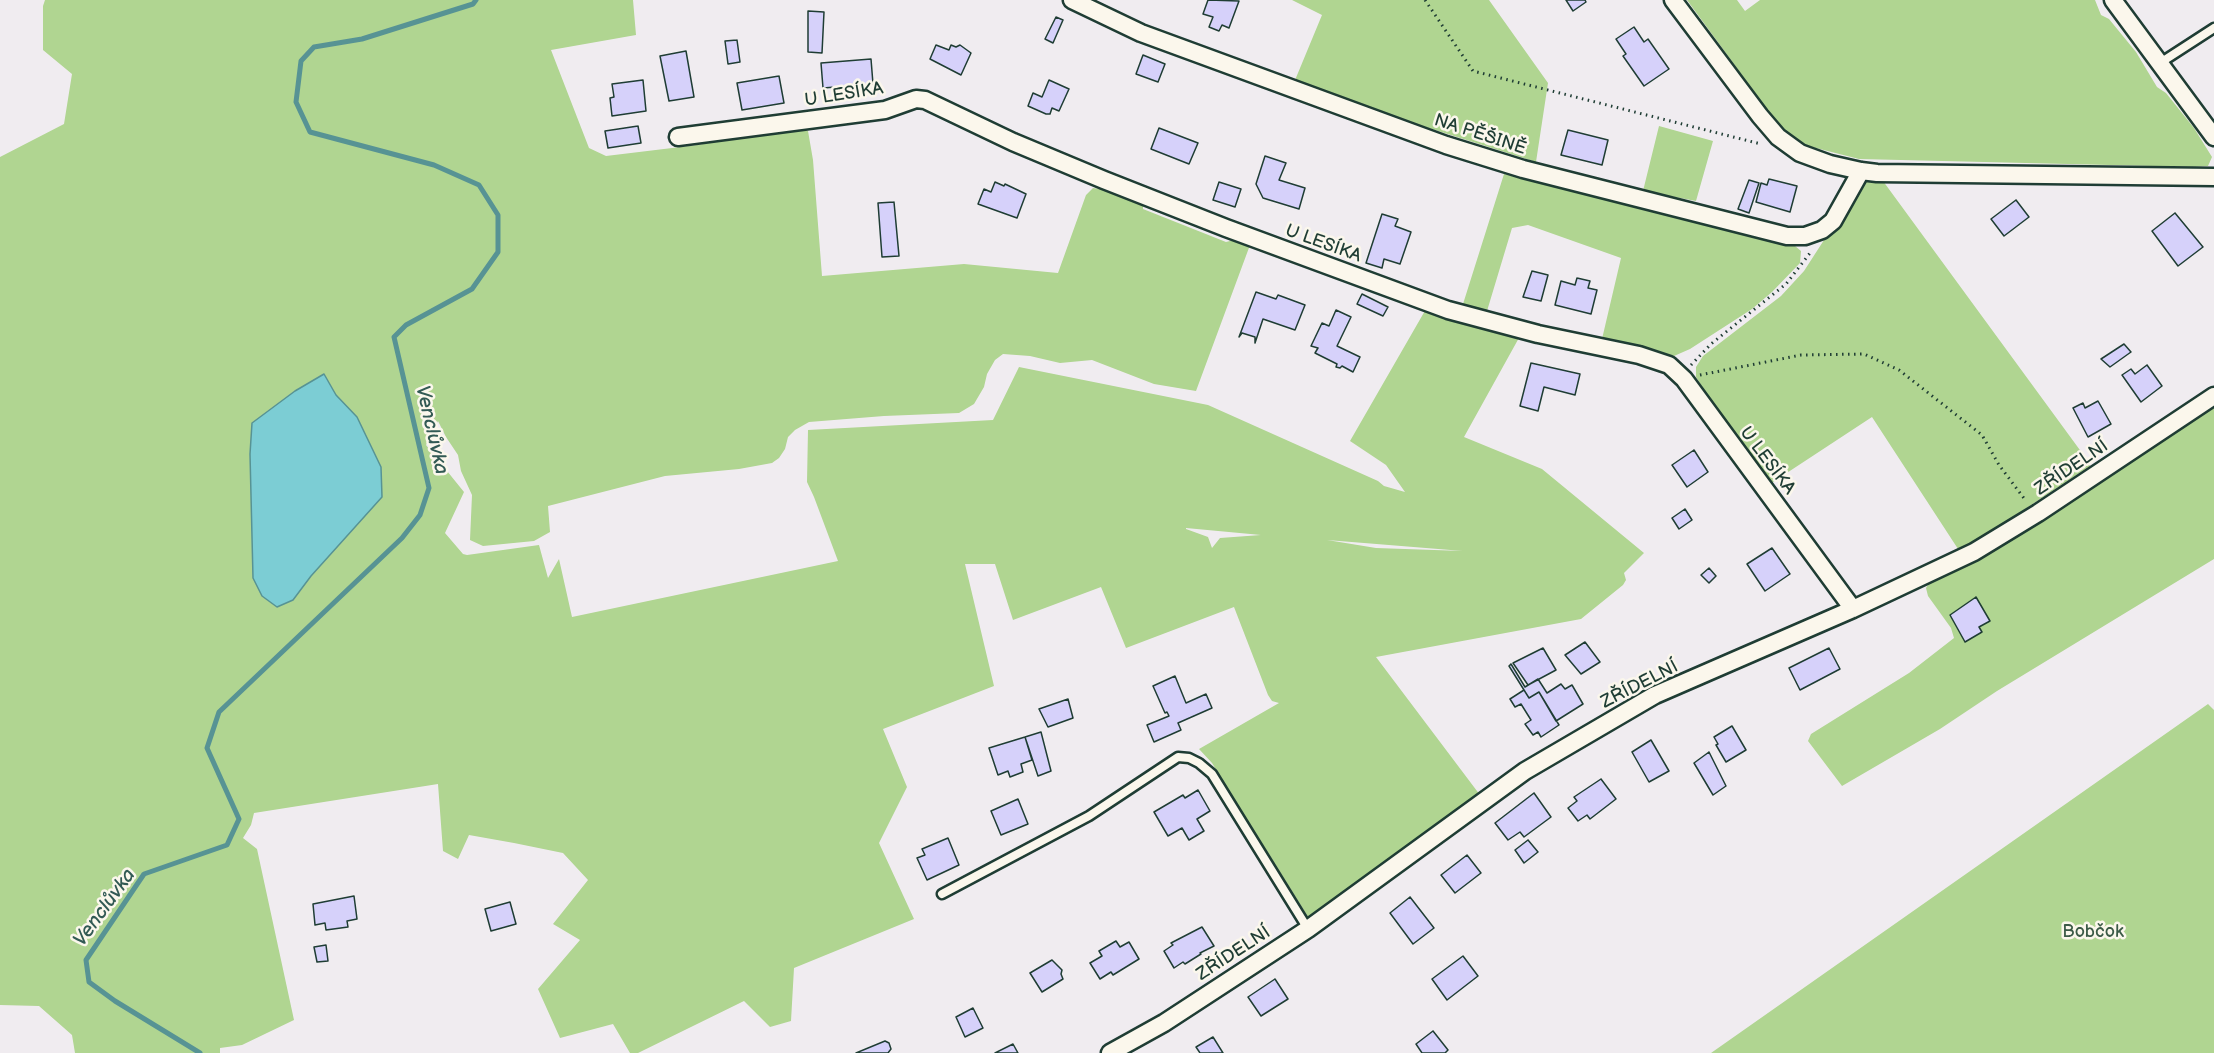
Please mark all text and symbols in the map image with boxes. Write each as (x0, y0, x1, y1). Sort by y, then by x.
street label: U LESÍKA (803, 78, 885, 112)
street label: NA PĚŠINĚ (1431, 110, 1529, 160)
street label: U LESÍKA (1282, 220, 1364, 268)
water label: Venclůvka (409, 383, 453, 477)
street label: U LESÍKA (1735, 423, 1799, 499)
street label: ZŘÍDELNÍ (2031, 436, 2113, 500)
street label: ZŘÍDELNÍ (1598, 656, 1682, 714)
water label: Venclůvka (69, 864, 141, 952)
park label: Bobčok (2062, 921, 2124, 943)
street label: ZŘÍDELNÍ (1193, 922, 1275, 986)

